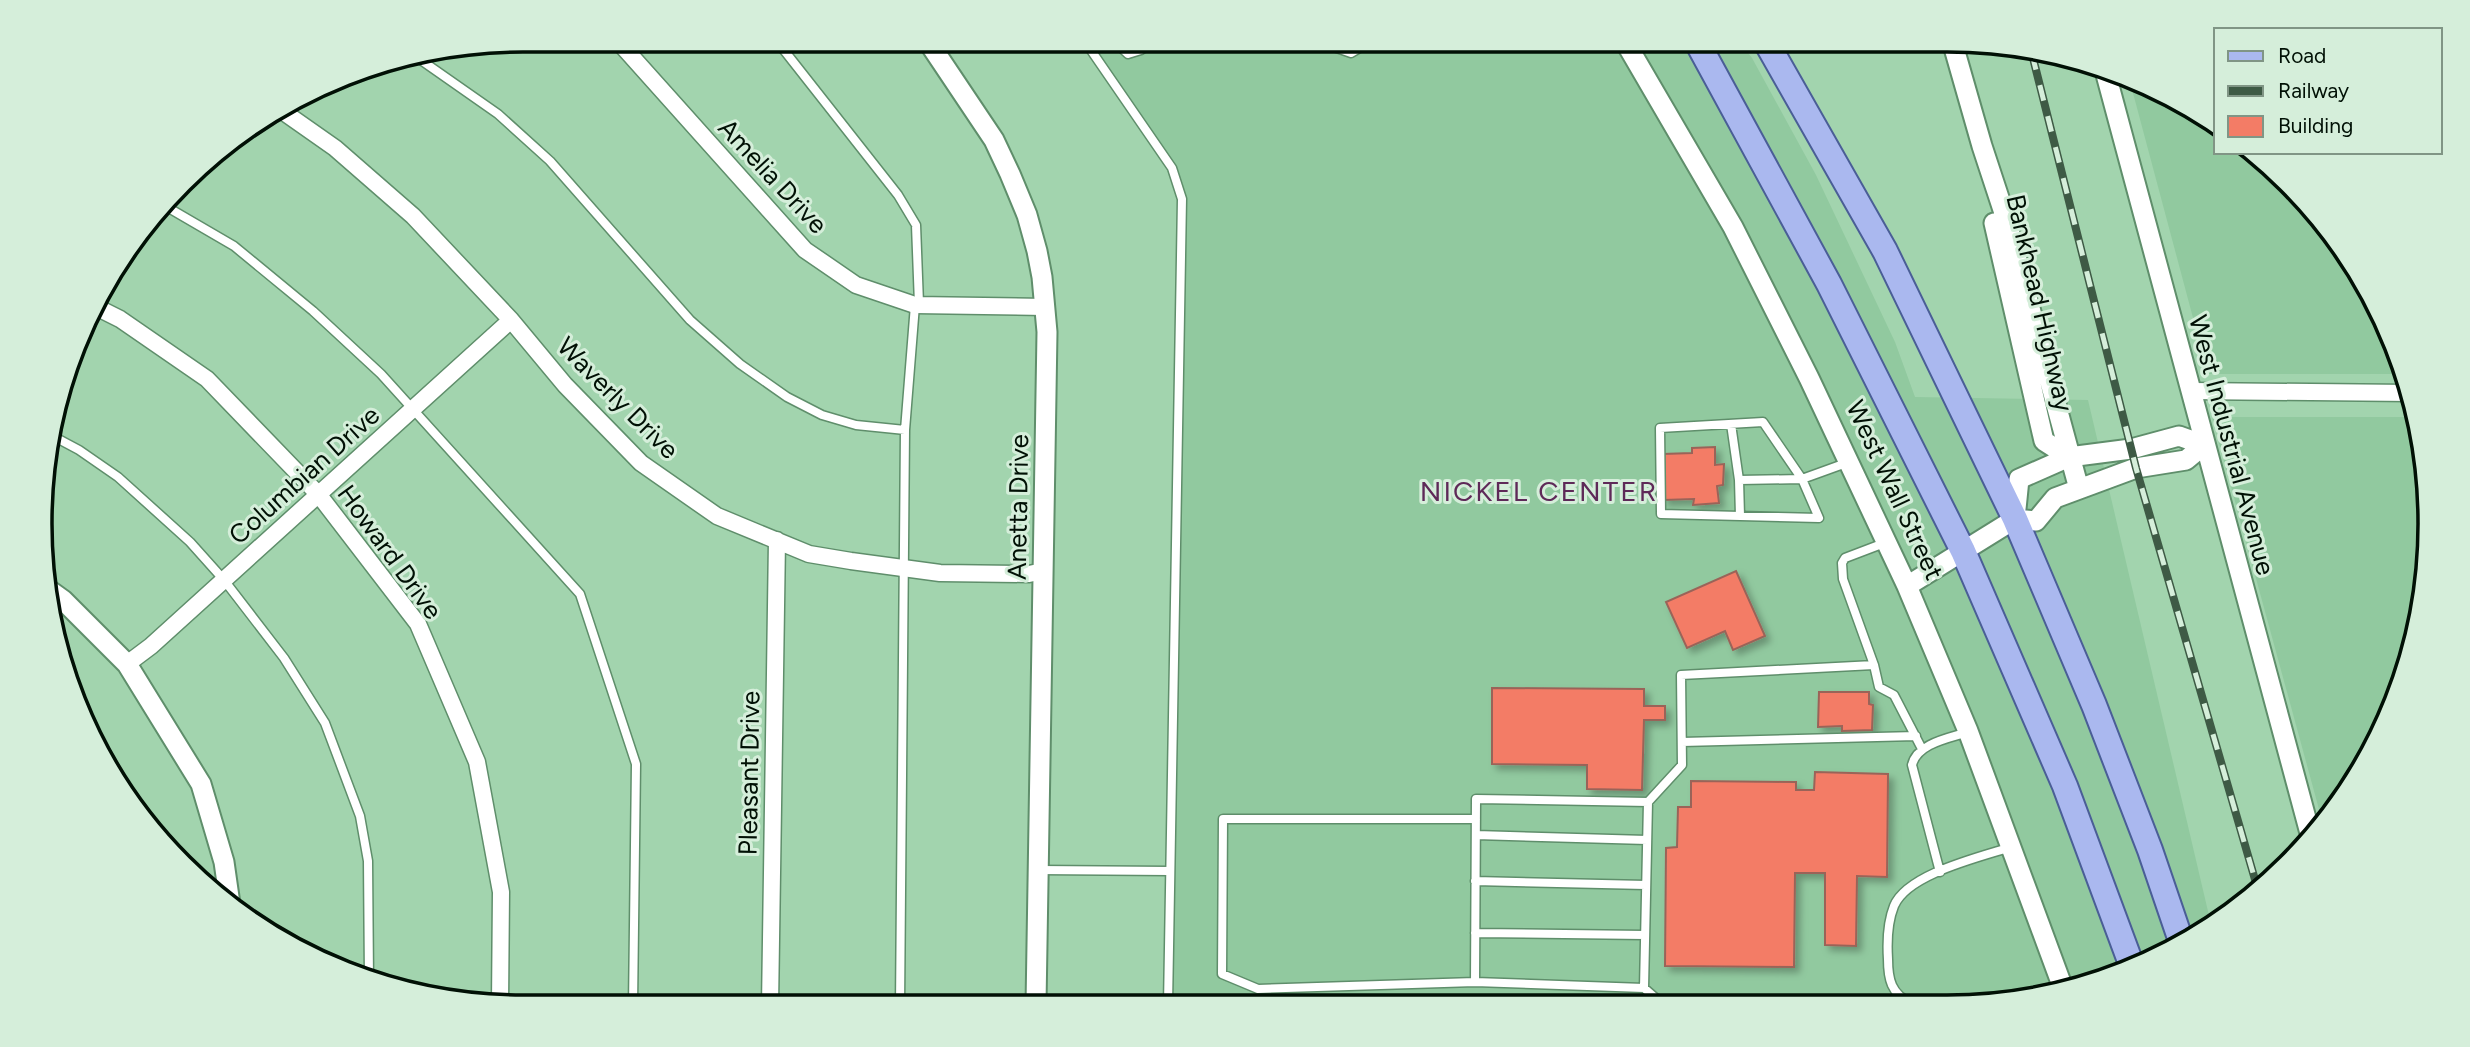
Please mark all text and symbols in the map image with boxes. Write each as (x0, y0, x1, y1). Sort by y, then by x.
legend (2214, 28, 2442, 154)
text: Road (2278, 43, 2326, 68)
text: Railway (2278, 78, 2349, 103)
street label: Amelia Drive (712, 112, 834, 240)
text: Building (2278, 113, 2353, 138)
street label: Bankhead Highway (1999, 191, 2081, 415)
street label: West Industrial Avenue (2182, 311, 2282, 579)
street label: Waverly Drive (550, 330, 686, 466)
street label: West Wall Street (1839, 395, 1951, 585)
street label: Columbian Drive (222, 399, 386, 551)
street label: Anetta Drive (1001, 434, 1035, 580)
district label: NICKEL CENTER (1420, 474, 1658, 508)
street label: Howard Drive (331, 479, 449, 625)
street label: Pleasant Drive (732, 690, 766, 856)

